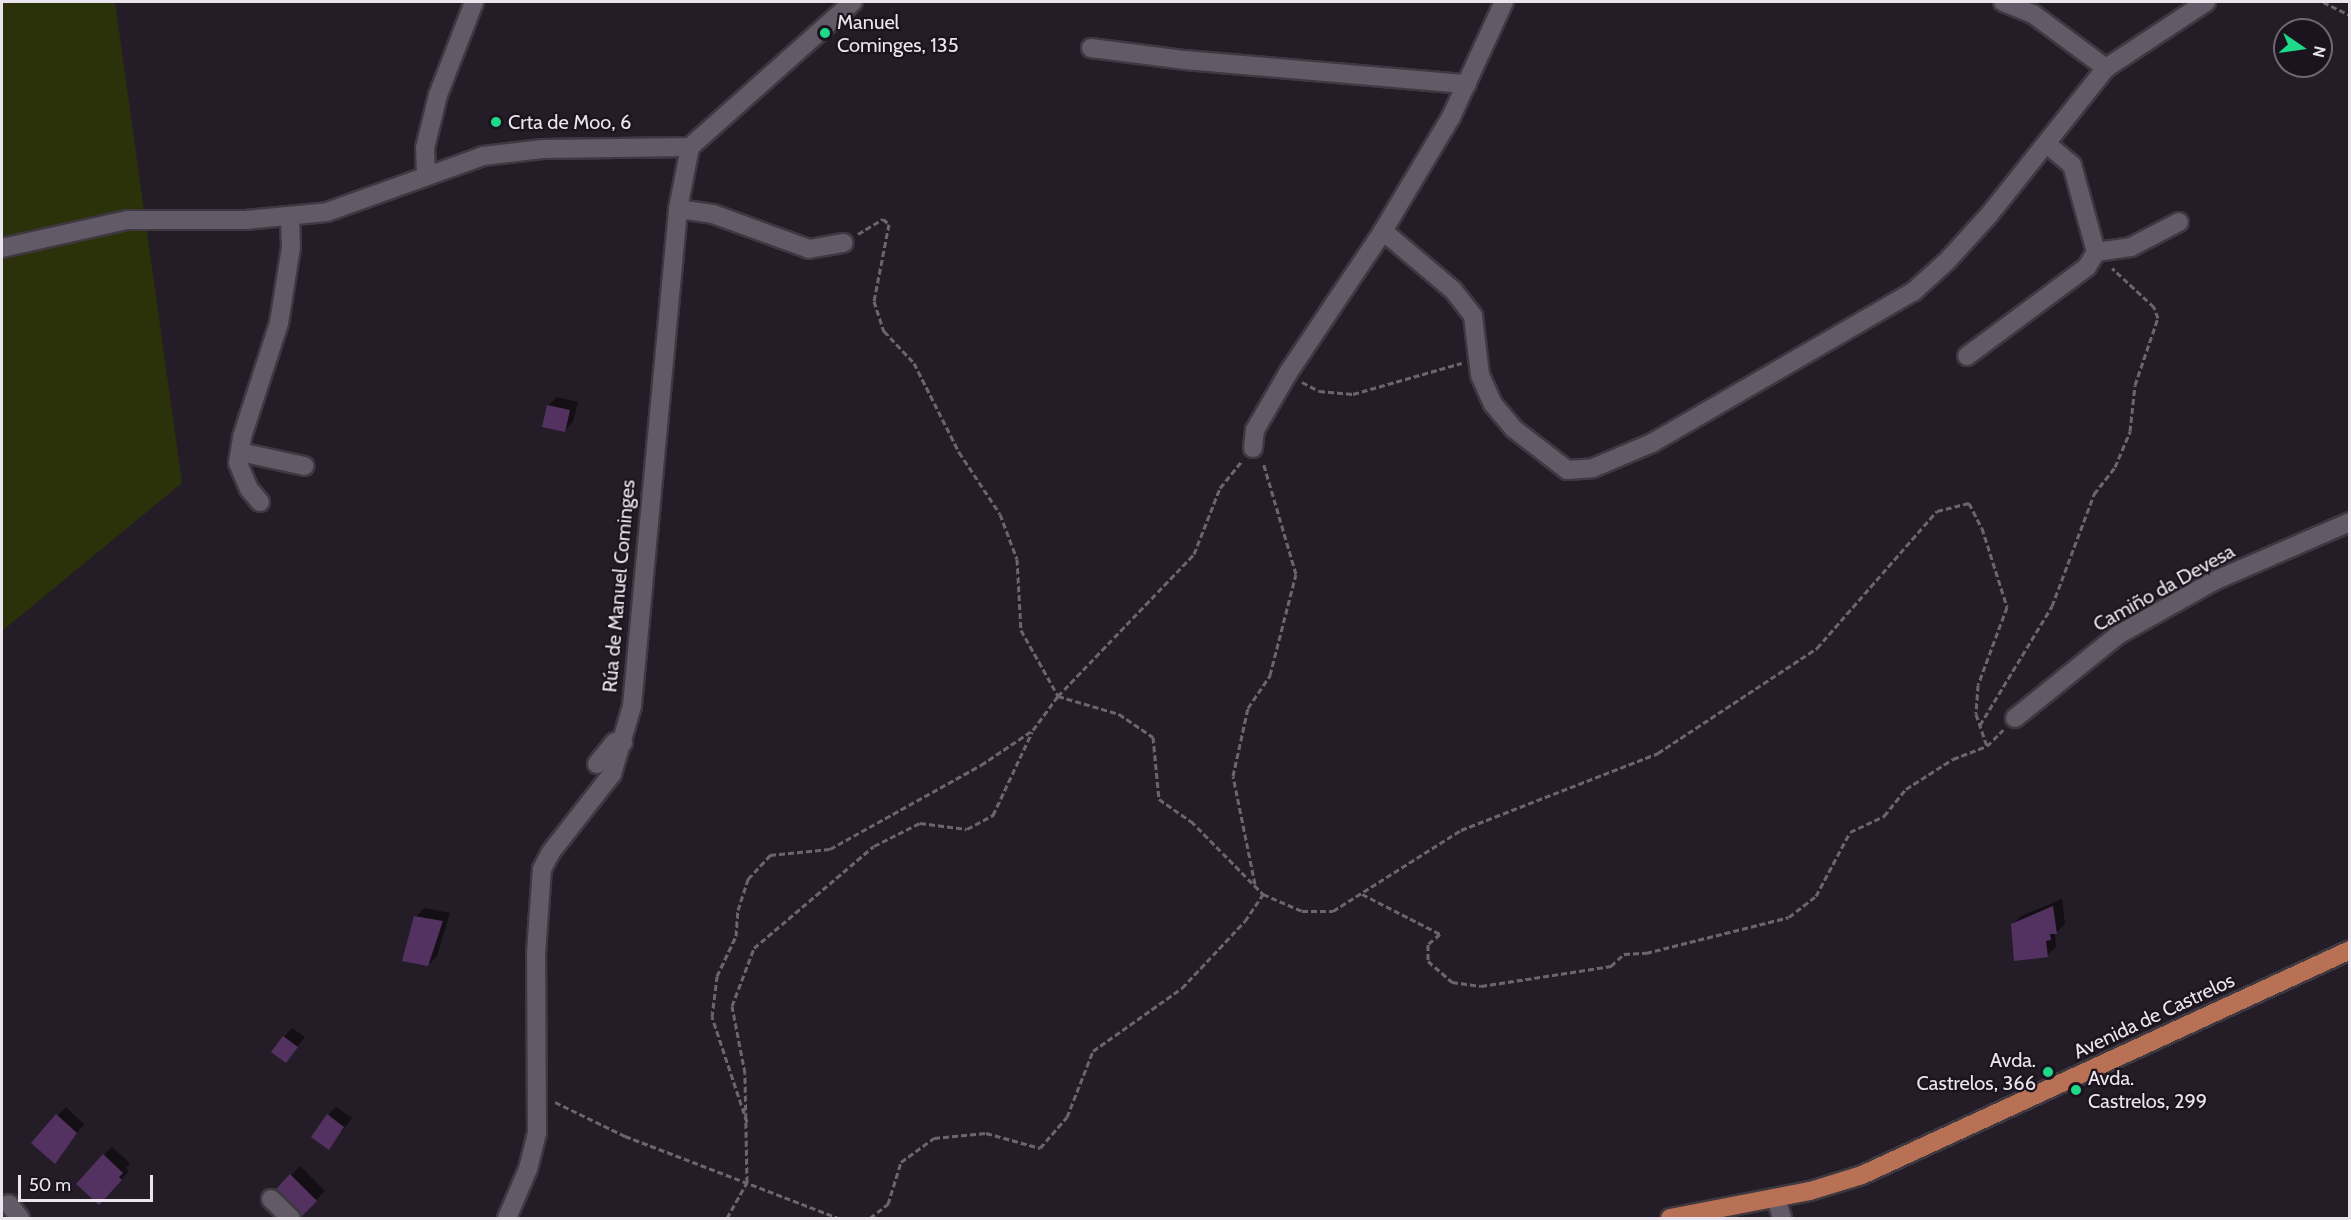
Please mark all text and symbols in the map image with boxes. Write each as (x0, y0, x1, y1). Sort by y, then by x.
place label: Manuel Cominges, 135 (837, 10, 958, 57)
north arrow (2273, 18, 2333, 78)
marker: Manuel Cominges, 135 (818, 26, 832, 40)
text: N (2309, 44, 2330, 59)
place label: Crta de Moo, 6 (508, 110, 631, 134)
marker: Crta de Moo, 6 (489, 115, 503, 129)
street label: Rúa de Manuel Cominges (598, 479, 640, 693)
street label: Camiño da Devesa (2089, 539, 2239, 637)
street label: Avenida de Castrelos (2070, 968, 2238, 1064)
place label: Avda. Castrelos, 366 (1917, 1048, 2036, 1095)
marker: Avda. Castrelos, 366 (2041, 1065, 2055, 1079)
place label: Avda. Castrelos, 299 (2088, 1066, 2207, 1113)
marker: Avda. Castrelos, 299 (2069, 1083, 2083, 1097)
scale bar (21, 1163, 156, 1201)
text: 50 m (29, 1174, 71, 1196)

